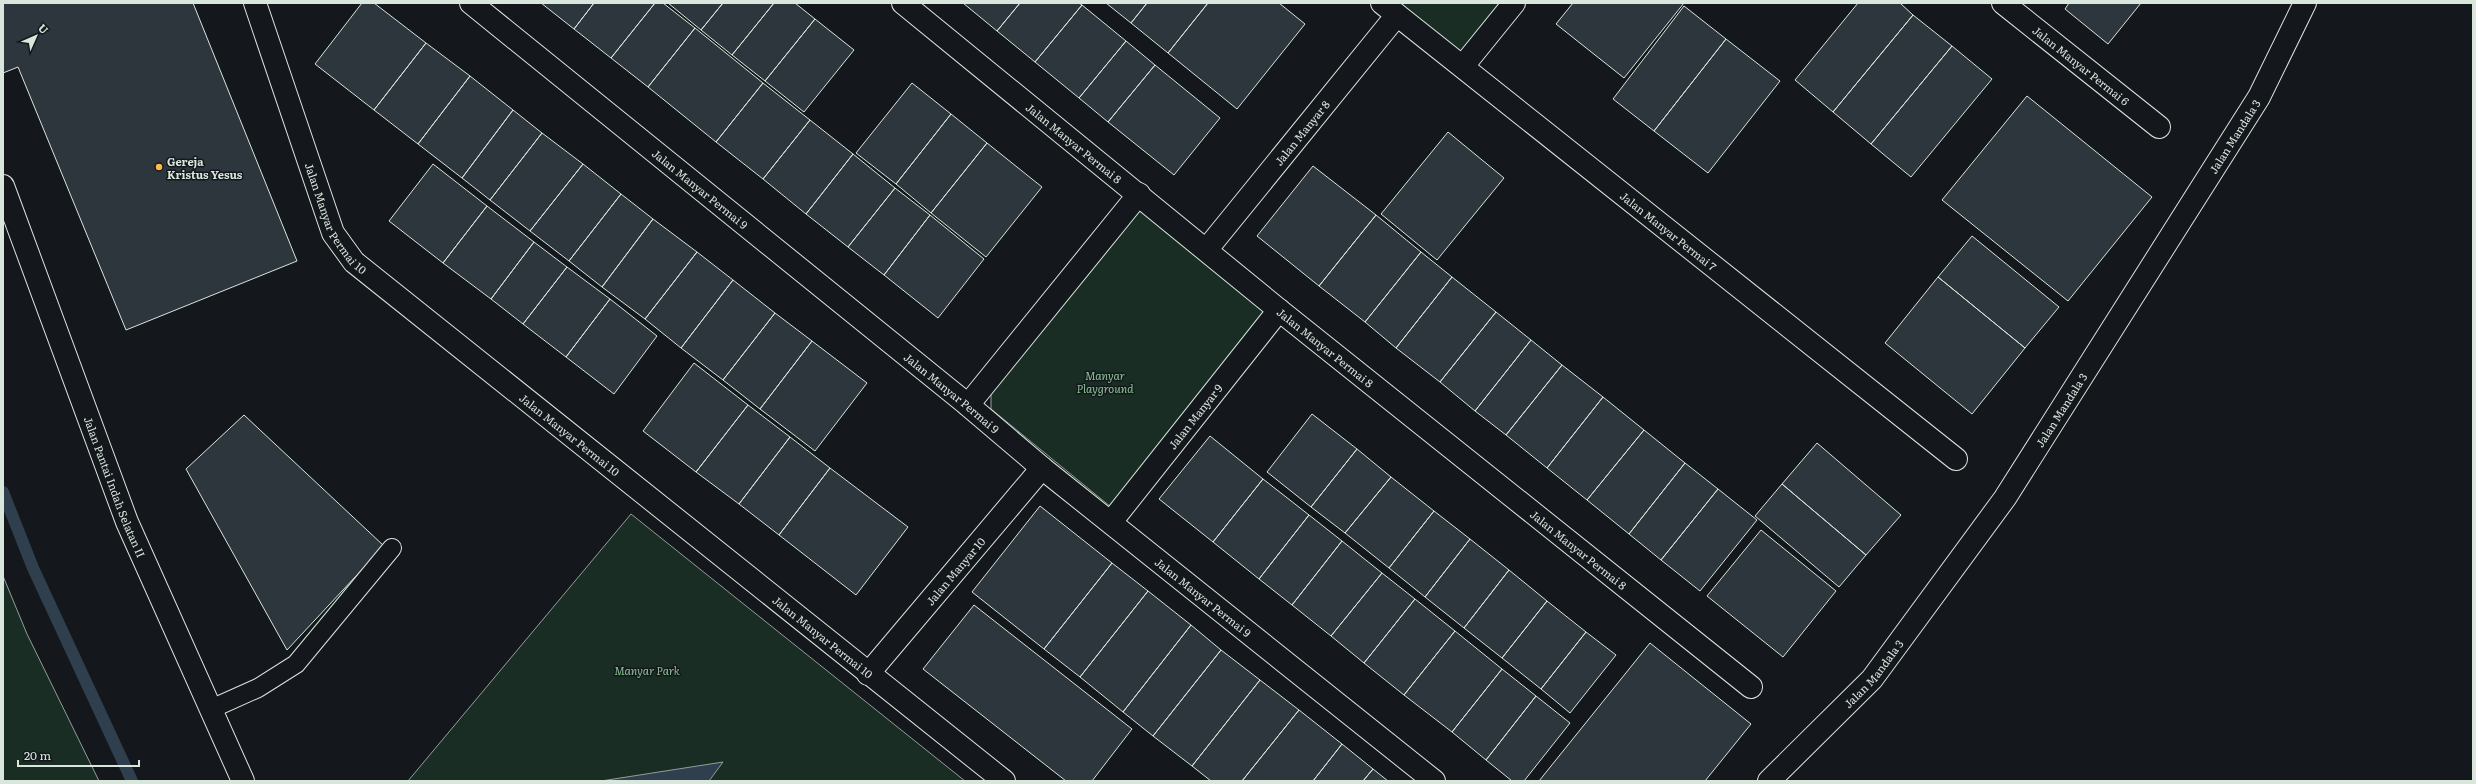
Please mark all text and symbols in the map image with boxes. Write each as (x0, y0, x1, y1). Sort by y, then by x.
north arrow (16, 16, 56, 56)
text: U (35, 20, 53, 37)
street label: Jalan Manyar Permai 6 (2030, 22, 2133, 109)
street label: Jalan Mandala 3 (2205, 96, 2264, 176)
street label: Jalan Manyar 8 (1270, 97, 1333, 168)
street label: Jalan Manyar Permai 8 (1023, 99, 1125, 187)
street label: Jalan Manyar Permai 9 (649, 145, 752, 232)
place label: Gereja Kristus Yesus (167, 153, 243, 182)
street label: Jalan Manyar Permai 10 (302, 160, 370, 277)
marker: Gereja Kristus Yesus (154, 162, 164, 172)
street label: Jalan Manyar Permai 7 (1617, 187, 1720, 274)
street label: Jalan Manyar Permai 8 (1274, 304, 1377, 391)
street label: Jalan Manyar Permai 9 (901, 349, 1003, 437)
park label: Manyar Playground (1076, 367, 1134, 396)
street label: Jalan Mandala 3 (2031, 370, 2090, 450)
street label: Jalan Manyar 9 (1164, 380, 1226, 452)
street label: Jalan Manyar Permai 10 (516, 389, 623, 479)
street label: Jalan Pantai Indah Selatan II (81, 414, 150, 560)
street label: Jalan Manyar Permai 8 (1527, 506, 1630, 593)
street label: Jalan Manyar 10 (922, 534, 988, 608)
street label: Jalan Manyar Permai 9 (1152, 554, 1255, 640)
street label: Jalan Manyar Permai 10 (770, 592, 877, 682)
street label: Jalan Mandala 3 (1840, 636, 1907, 711)
park label: Manyar Park (614, 662, 680, 678)
scale bar (18, 742, 139, 768)
text: 20 m (24, 746, 51, 764)

